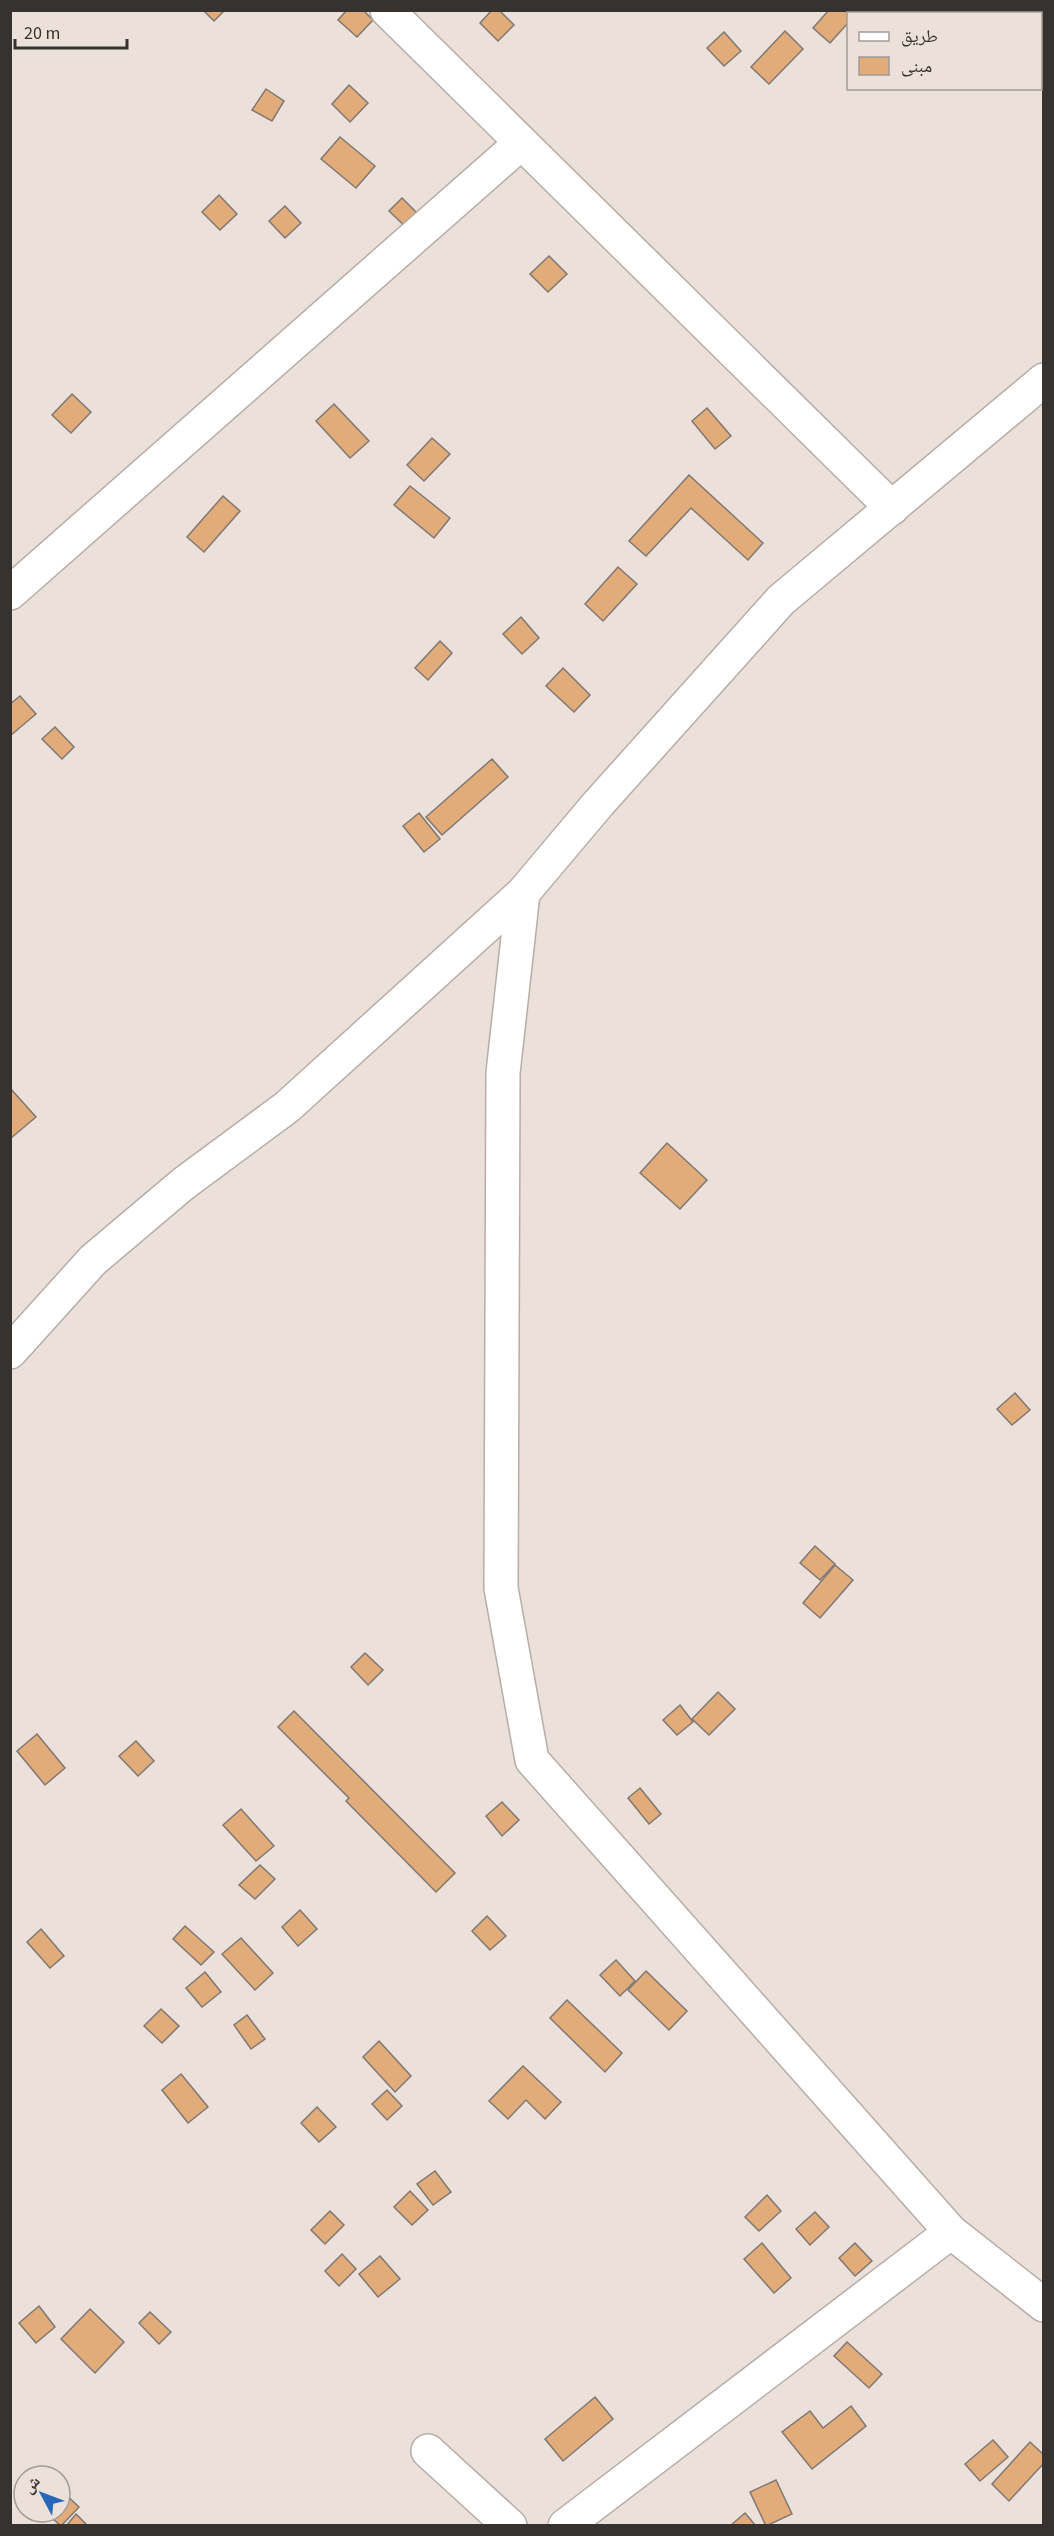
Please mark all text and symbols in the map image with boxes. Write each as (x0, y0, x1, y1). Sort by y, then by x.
scale bar (15, 12, 128, 50)
legend (847, 12, 1042, 90)
text: 20 m (24, 21, 60, 46)
text: طريق (901, 24, 938, 49)
text: مبنى (901, 54, 932, 79)
north arrow (12, 2464, 72, 2524)
text: ش (18, 2471, 45, 2498)

